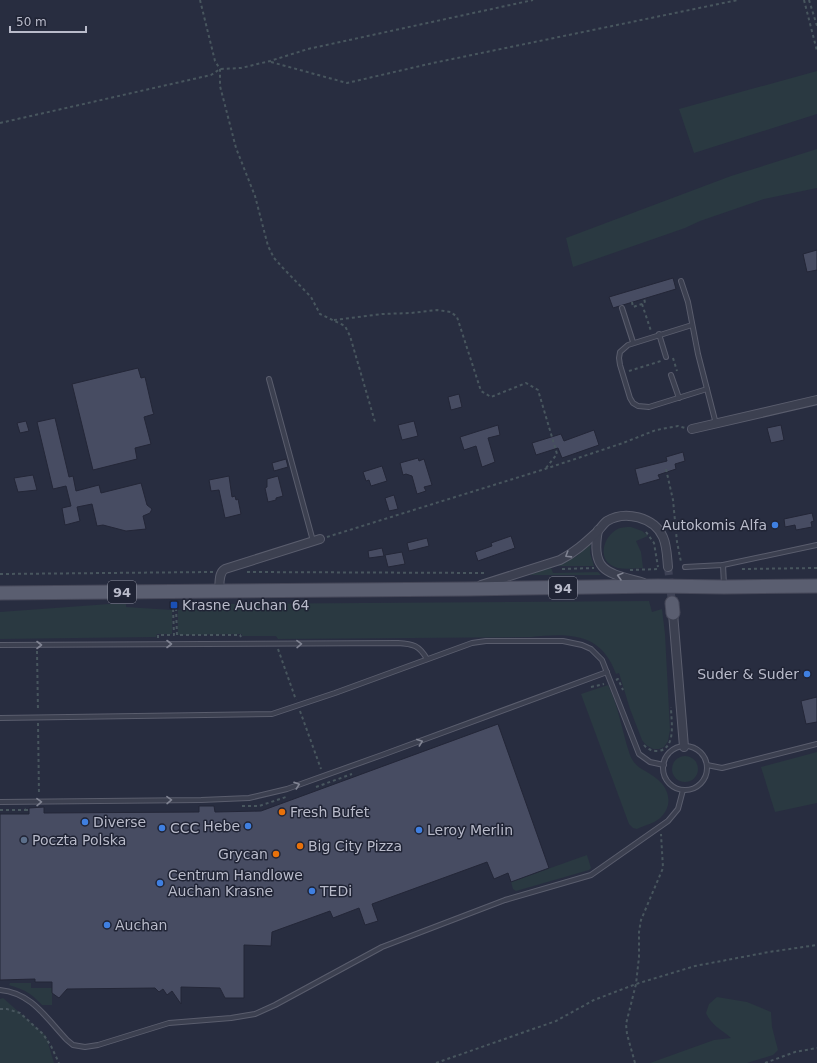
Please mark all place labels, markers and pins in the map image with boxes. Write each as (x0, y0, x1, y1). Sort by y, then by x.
place label: Autokomis Alfa (662, 517, 767, 533)
marker: Autokomis Alfa (770, 520, 780, 530)
place label: Krasne Auchan 64 (182, 597, 310, 613)
marker: Krasne Auchan 64 (169, 600, 179, 610)
place label: Suder & Suder (697, 666, 799, 682)
marker: Suder & Suder (802, 669, 812, 679)
place label: Fresh Bufet (290, 804, 370, 820)
marker: Fresh Bufet (277, 807, 287, 817)
place label: Diverse (93, 814, 146, 830)
marker: Diverse (80, 817, 90, 827)
place label: Hebe (203, 818, 240, 834)
place label: CCC (170, 820, 200, 836)
marker: Hebe (243, 821, 253, 831)
place label: Leroy Merlin (427, 822, 513, 838)
marker: CCC (157, 823, 167, 833)
marker: Leroy Merlin (414, 825, 424, 835)
place label: Poczta Polska (32, 832, 126, 848)
marker: Poczta Polska (19, 835, 29, 845)
place label: Big City Pizza (308, 838, 402, 854)
marker: Big City Pizza (295, 841, 305, 851)
place label: Grycan (218, 846, 268, 862)
marker: Grycan (271, 849, 281, 859)
place label: Centrum Handlowe Auchan Krasne (168, 867, 303, 899)
marker: Centrum Handlowe Auchan Krasne (155, 878, 165, 888)
place label: TEDi (319, 883, 352, 899)
marker: TEDi (307, 886, 317, 896)
place label: Auchan (115, 917, 167, 933)
marker: Auchan (102, 920, 112, 930)

